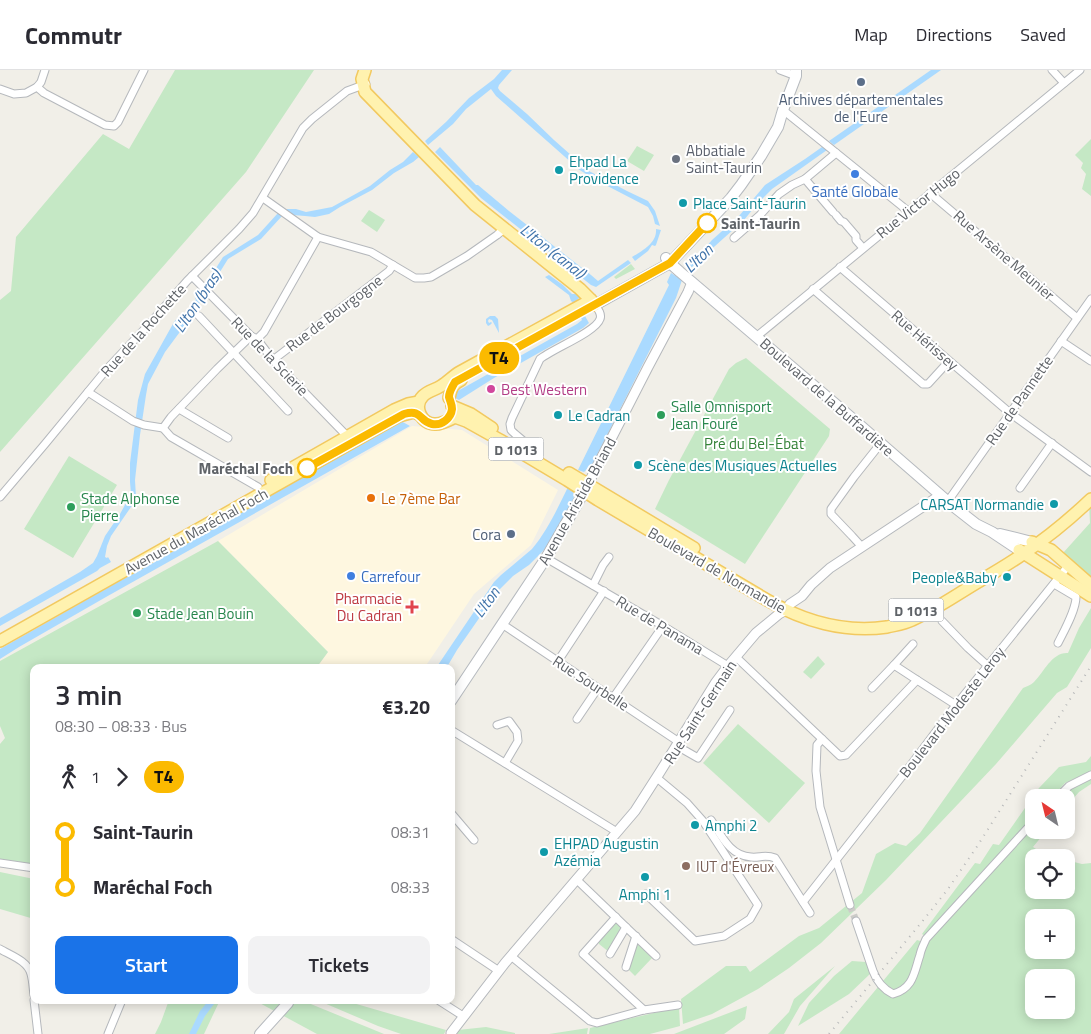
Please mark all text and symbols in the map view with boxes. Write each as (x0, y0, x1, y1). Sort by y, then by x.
text: Commutr (25, 17, 122, 53)
text: Map (854, 21, 888, 48)
text: Directions (916, 21, 992, 48)
text: Saved (1020, 21, 1066, 48)
marker: Archives départementales de l'Eure (855, 76, 867, 88)
place label: Archives départementales de l'Eure (779, 88, 943, 128)
place label: Abbatiale Saint-Taurin (686, 139, 762, 179)
place label: Ehpad La Providence (569, 150, 639, 190)
marker: Abbatiale Saint-Taurin (670, 153, 682, 165)
street label: Rue Victor Hugo (871, 162, 965, 244)
marker: Ehpad La Providence (553, 164, 565, 176)
marker: Santé Globale (849, 168, 861, 180)
place label: Santé Globale (812, 180, 898, 203)
place label: Place Saint-Taurin (693, 192, 806, 215)
marker: Place Saint-Taurin (677, 197, 689, 209)
street label: Rue Arsène Meunier (948, 204, 1060, 306)
place label: Saint-Taurin (721, 212, 800, 235)
marker: Saint-Taurin (697, 213, 717, 233)
water label: L'Iton (canal) (515, 218, 592, 285)
water label: L'Iton (678, 237, 719, 278)
water label: L'Iton (bras) (167, 264, 228, 337)
street label: Rue de Bourgogne (281, 269, 387, 357)
street label: Rue de la Rochette (95, 278, 191, 382)
street label: Rue Hérissey (886, 304, 964, 376)
street label: Rue de la Scierie (226, 311, 314, 401)
street label: Boulevard de la Buffardière (755, 332, 899, 462)
line badge: T4 (476, 342, 522, 374)
text: T4 (489, 344, 509, 371)
street label: Rue de Pannette (979, 350, 1059, 450)
place label: Best Western (501, 378, 587, 401)
marker: Best Western (485, 383, 497, 395)
place label: Salle Omnisport Jean Fouré (671, 395, 772, 435)
place label: Le Cadran (568, 404, 630, 427)
marker: Le Cadran (552, 409, 564, 421)
marker: Salle Omnisport Jean Fouré (655, 409, 667, 421)
park label: Pré du Bel-Ébat (704, 432, 805, 455)
street label: Avenue Aristide Briand (532, 433, 622, 569)
road number: D 1013 (488, 438, 544, 460)
place label: Scène des Musiques Actuelles (648, 454, 837, 477)
place label: Maréchal Foch (199, 457, 293, 480)
marker: Maréchal Foch (297, 458, 317, 478)
marker: Scène des Musiques Actuelles (632, 459, 644, 471)
street label: Avenue du Maréchal Foch (120, 482, 272, 580)
place label: Stade Alphonse Pierre (81, 487, 179, 527)
place label: Le 7ème Bar (381, 487, 460, 510)
marker: Le 7ème Bar (365, 492, 377, 504)
place label: CARSAT Normandie (920, 493, 1044, 516)
marker: CARSAT Normandie (1048, 498, 1060, 510)
marker: Stade Alphonse Pierre (65, 501, 77, 513)
street label: Boulevard de Normandie (644, 521, 790, 619)
place label: Cora (472, 523, 501, 546)
marker: Cora (505, 528, 517, 540)
place label: Carrefour (361, 565, 420, 588)
place label: People&Baby (912, 566, 997, 589)
marker: Carrefour (345, 570, 357, 582)
marker: People&Baby (1001, 571, 1013, 583)
water label: L'Iton (467, 581, 506, 622)
place label: Pharmacie Du Cadran (335, 587, 402, 627)
street label: Rue de Panama (612, 590, 709, 661)
road number: D 1013 (888, 598, 944, 622)
marker: Pharmacie Du Cadran (406, 601, 418, 613)
place label: Stade Jean Bouin (147, 602, 254, 625)
marker: Stade Jean Bouin (131, 607, 143, 619)
street label: Boulevard Modeste Leroy (893, 642, 1011, 782)
street label: Rue Sourbelle (548, 650, 634, 716)
street label: Rue Saint-Germain (658, 655, 742, 769)
text: 3 min (55, 673, 122, 716)
text: €3.20 (383, 692, 430, 721)
text: 08:30 – 08:33 · Bus (55, 714, 187, 738)
icon: walk (55, 763, 83, 791)
icon: forward (108, 763, 136, 791)
text: T4 (154, 763, 174, 790)
text: 1 (91, 765, 100, 789)
north arrow (1025, 789, 1075, 839)
map controls (1025, 789, 1075, 1019)
place label: Amphi 2 (705, 814, 757, 837)
text: Saint-Taurin (93, 817, 193, 846)
marker: Amphi 2 (689, 819, 701, 831)
text: 08:31 (391, 820, 430, 844)
place label: EHPAD Augustin Azémia (554, 832, 659, 872)
marker: EHPAD Augustin Azémia (538, 846, 550, 858)
button: locate (1025, 849, 1075, 899)
place label: IUT d'Évreux (696, 855, 775, 878)
marker: IUT d'Évreux (680, 860, 692, 872)
marker: Amphi 1 (639, 871, 651, 883)
text: Maréchal Foch (93, 872, 213, 901)
text: 08:33 (391, 875, 430, 899)
place label: Amphi 1 (619, 883, 671, 906)
button: + (1025, 909, 1075, 959)
button: Start (55, 936, 238, 994)
button: Tickets (248, 936, 430, 994)
button: − (1025, 969, 1075, 1019)

